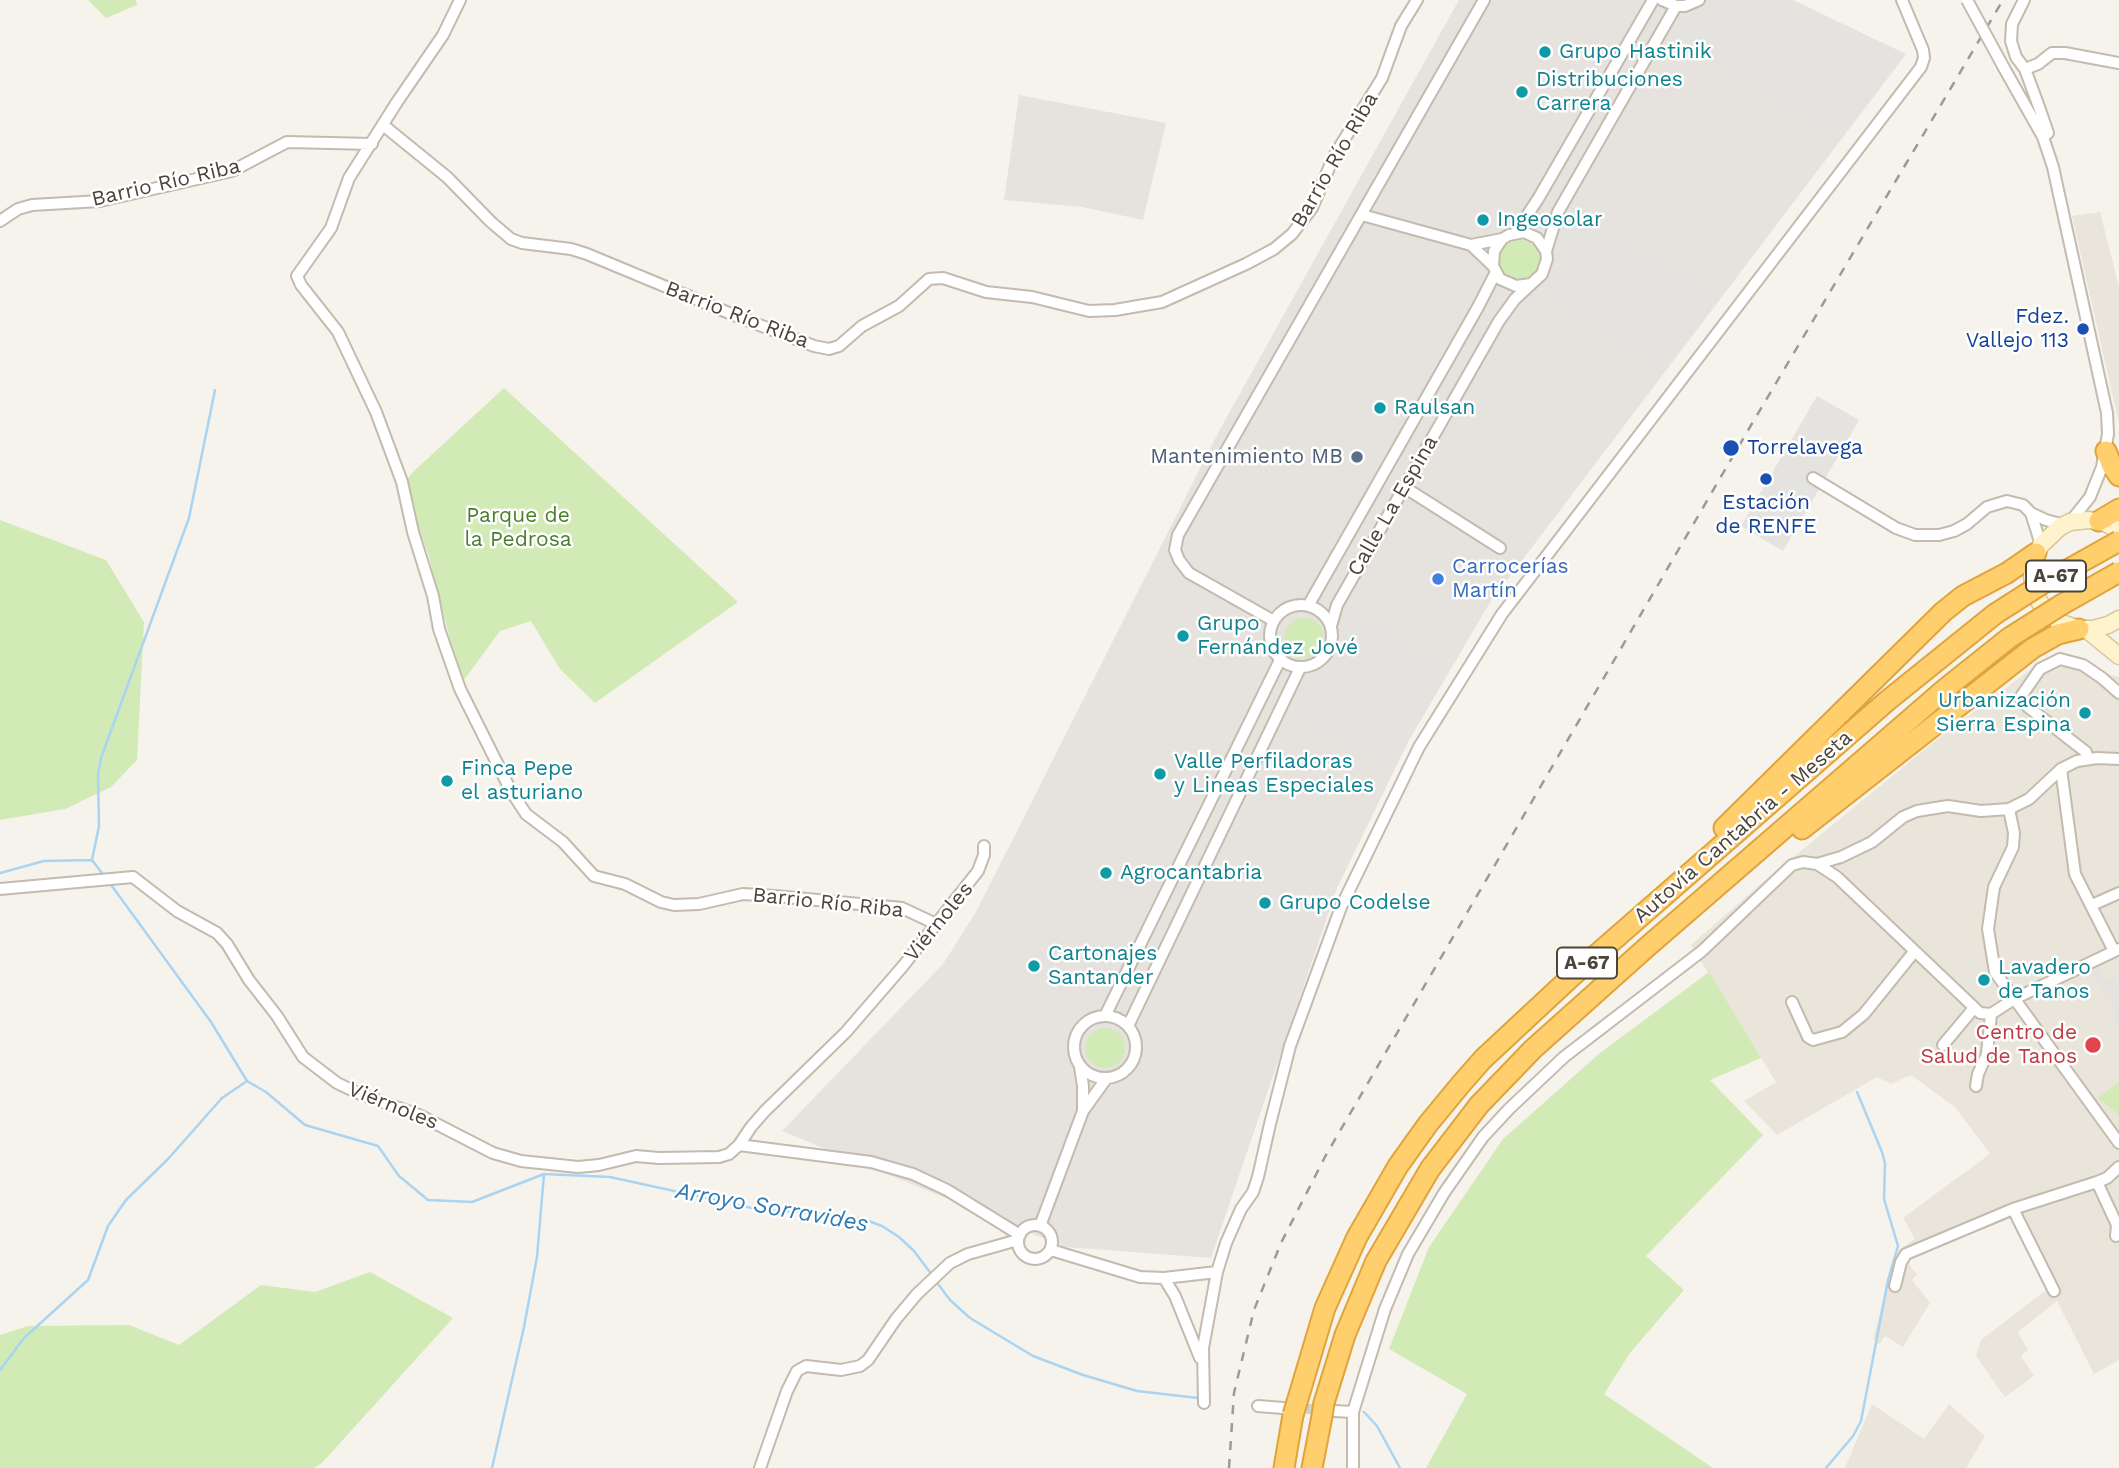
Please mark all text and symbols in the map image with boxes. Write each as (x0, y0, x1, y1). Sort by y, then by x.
place label: Grupo Hastinik (1559, 39, 1712, 65)
marker: Grupo Hastinik (1537, 44, 1553, 60)
place label: Distribuciones Carrera (1536, 67, 1683, 117)
marker: Distribuciones Carrera (1514, 84, 1530, 100)
street label: Barrio Río Riba (1286, 88, 1384, 232)
street label: Barrio Río Riba (89, 154, 243, 212)
place label: Ingeosolar (1497, 207, 1603, 233)
marker: Ingeosolar (1475, 212, 1491, 228)
street label: Barrio Río Riba (662, 276, 812, 354)
place label: Fdez. Vallejo 113 (1966, 304, 2069, 354)
marker: Fdez. Vallejo 113 (2075, 321, 2091, 337)
place label: Raulsan (1394, 395, 1475, 421)
marker: Raulsan (1372, 400, 1388, 416)
street label: Calle La Espina (1343, 431, 1443, 581)
place label: Torrelavega (1747, 435, 1863, 461)
marker: Torrelavega (1721, 438, 1741, 458)
place label: Mantenimiento MB (1150, 444, 1343, 470)
marker: Mantenimiento MB (1349, 449, 1365, 465)
marker: Estación de RENFE (1758, 471, 1774, 487)
place label: Estación de RENFE (1715, 490, 1817, 540)
park label: Parque de la Pedrosa (464, 503, 572, 553)
place label: Carrocerías Martín (1452, 554, 1569, 604)
road number: A-67 (2026, 561, 2086, 592)
marker: Carrocerías Martín (1430, 571, 1446, 587)
place label: Grupo Fernández Jové (1197, 611, 1358, 661)
marker: Grupo Fernández Jové (1175, 628, 1191, 644)
place label: Urbanización Sierra Espina (1936, 688, 2071, 738)
marker: Urbanización Sierra Espina (2077, 705, 2093, 721)
street label: Autovía Cantabria - Meseta (1629, 725, 1857, 929)
place label: Valle Perfiladoras y Lineas Especiales (1174, 749, 1374, 799)
place label: Finca Pepe el asturiano (461, 756, 583, 806)
marker: Valle Perfiladoras y Lineas Especiales (1152, 766, 1168, 782)
marker: Finca Pepe el asturiano (439, 773, 455, 789)
place label: Agrocantabria (1120, 860, 1262, 886)
marker: Agrocantabria (1098, 865, 1114, 881)
street label: Viérnoles (899, 877, 979, 967)
street label: Barrio Río Riba (751, 883, 905, 923)
place label: Grupo Codelse (1279, 890, 1431, 916)
marker: Grupo Codelse (1257, 895, 1273, 911)
place label: Cartonajes Santander (1048, 941, 1157, 991)
road number: A-67 (1557, 948, 1617, 979)
place label: Lavadero de Tanos (1998, 955, 2091, 1005)
marker: Cartonajes Santander (1026, 958, 1042, 974)
marker: Lavadero de Tanos (1976, 972, 1992, 988)
place label: Centro de Salud de Tanos (1921, 1020, 2077, 1070)
marker: Centro de Salud de Tanos (2083, 1035, 2103, 1055)
street label: Viérnoles (344, 1077, 442, 1135)
water label: Arroyo Sorravides (673, 1177, 871, 1239)

